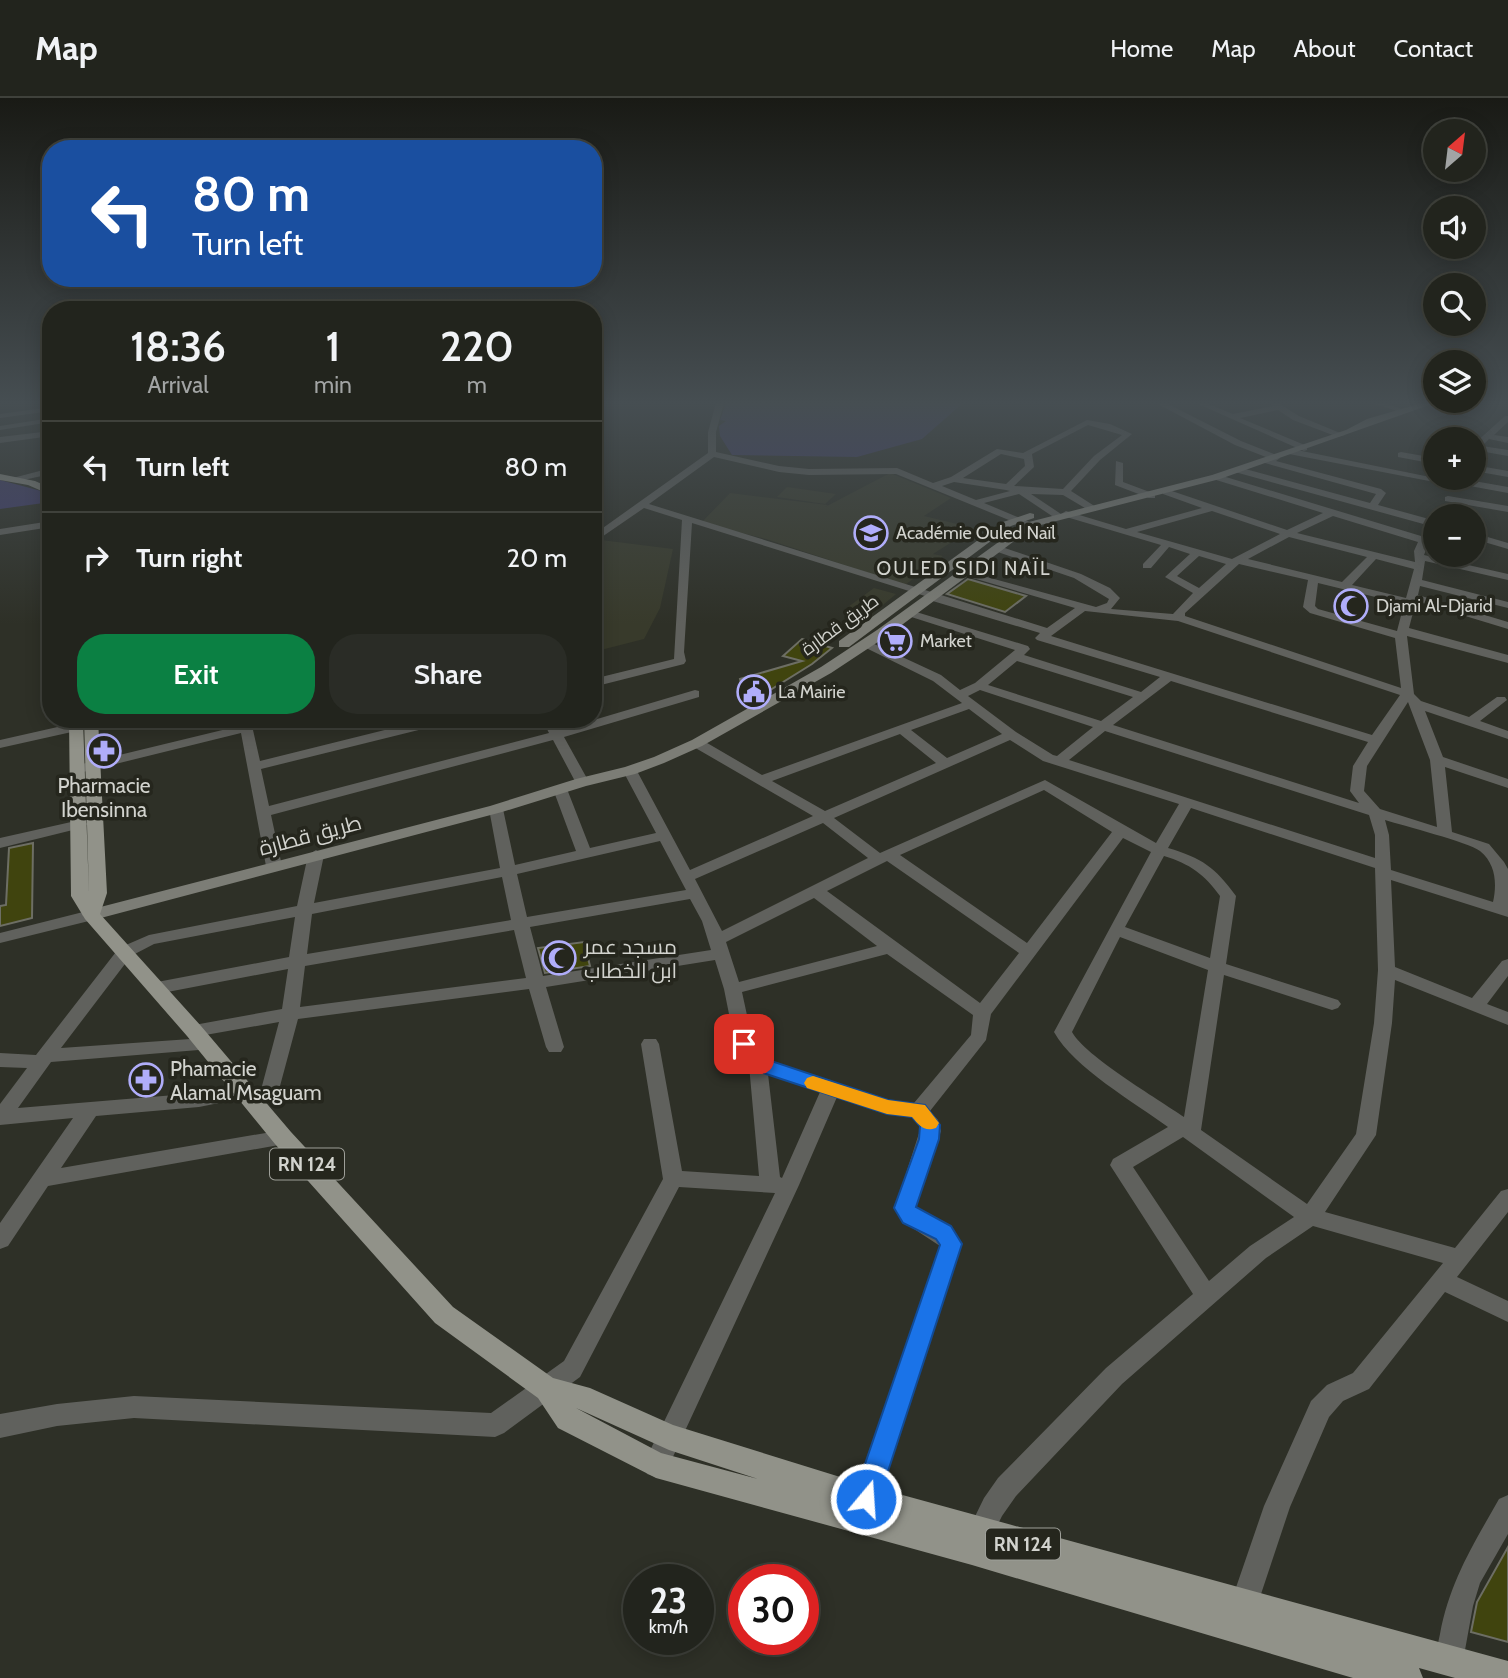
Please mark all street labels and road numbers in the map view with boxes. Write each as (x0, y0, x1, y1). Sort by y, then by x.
street label: طريق قطارة (797, 590, 884, 661)
street label: طريق قطارة (256, 809, 364, 862)
road number: RN 124 (270, 1148, 344, 1180)
road number: RN 124 (986, 1528, 1060, 1560)

